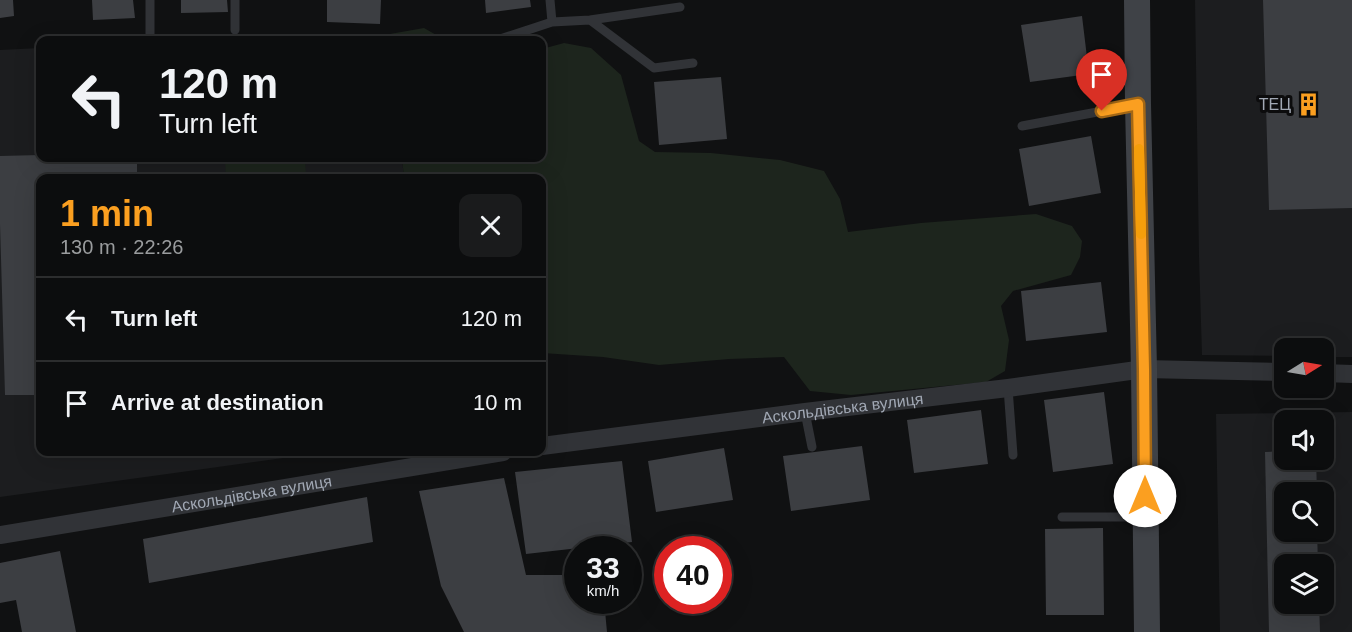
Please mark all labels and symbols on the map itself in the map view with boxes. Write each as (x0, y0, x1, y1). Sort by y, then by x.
pin (1076, 49, 1127, 111)
building icon: ТЕЦ (1296, 91, 1322, 117)
place label: ТЕЦ (1259, 96, 1291, 113)
north arrow (1274, 338, 1334, 398)
street label: Аскольдівська вулиця (761, 390, 924, 426)
position arrow (1113, 464, 1177, 528)
street label: Аскольдівська вулиця (170, 472, 333, 516)
speed limit sign: 40 (654, 536, 732, 614)

